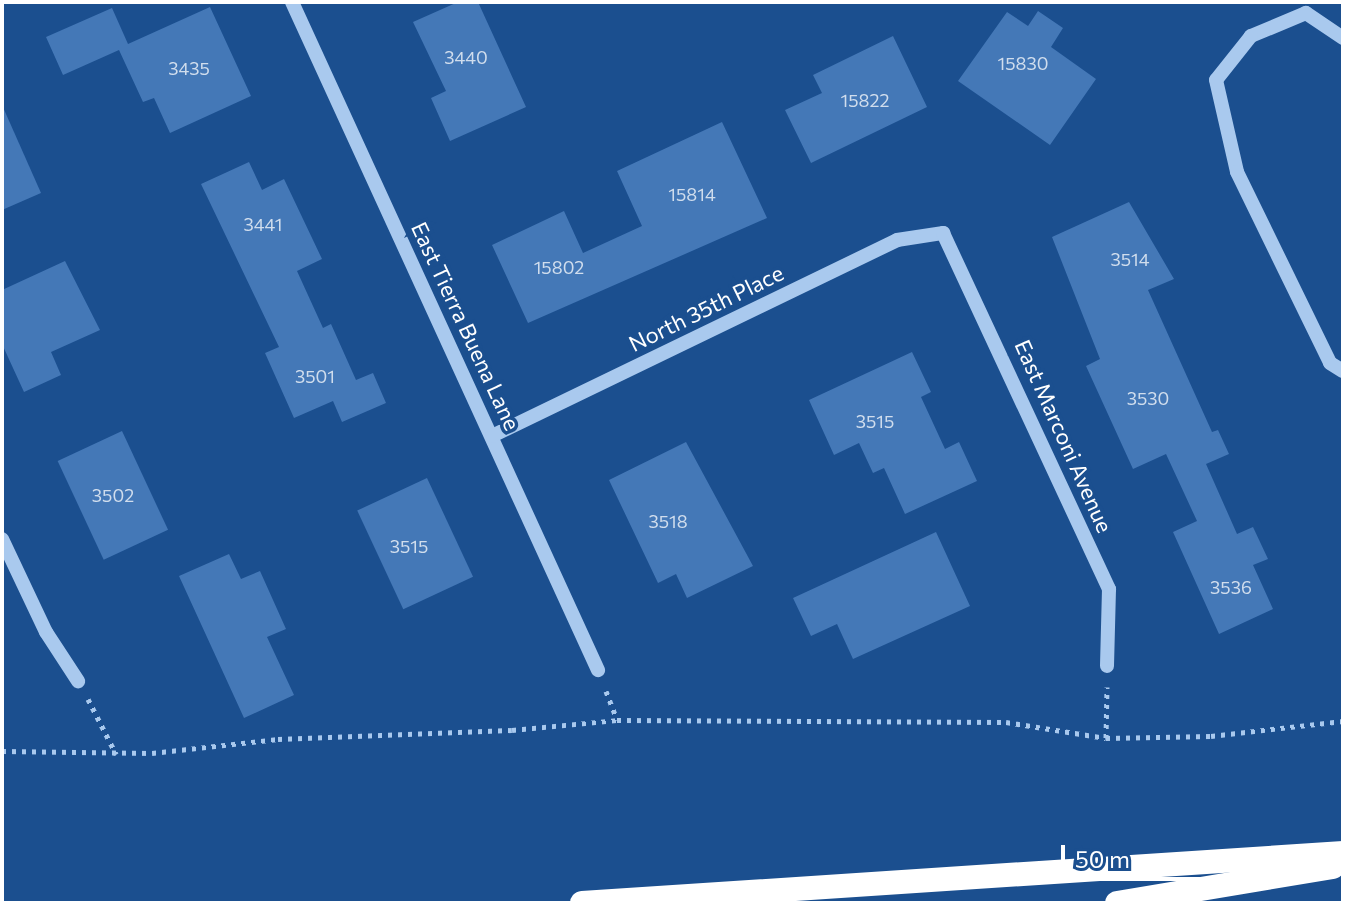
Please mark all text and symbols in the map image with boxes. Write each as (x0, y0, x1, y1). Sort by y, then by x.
house number: 3440 (444, 46, 488, 68)
house number: 15830 (998, 52, 1048, 74)
house number: 3435 (168, 57, 210, 79)
house number: 15822 (841, 89, 889, 111)
house number: 15814 (668, 183, 716, 205)
house number: 3441 (243, 213, 283, 235)
street label: East Tierra Buena Lane (406, 218, 526, 434)
house number: 3514 (1110, 248, 1150, 270)
house number: 15802 (534, 256, 584, 278)
street label: North 35th Place (624, 259, 788, 357)
street label: East Marconi Avenue (1010, 335, 1118, 537)
house number: 3501 (295, 365, 335, 387)
house number: 3530 (1127, 387, 1169, 409)
house number: 3515 (856, 410, 894, 432)
house number: 3502 (92, 484, 134, 506)
house number: 3518 (648, 510, 688, 532)
house number: 3515 (390, 535, 428, 557)
house number: 3536 (1210, 576, 1252, 598)
scale bar (1065, 829, 1311, 879)
text: 50 m (1075, 844, 1130, 873)

